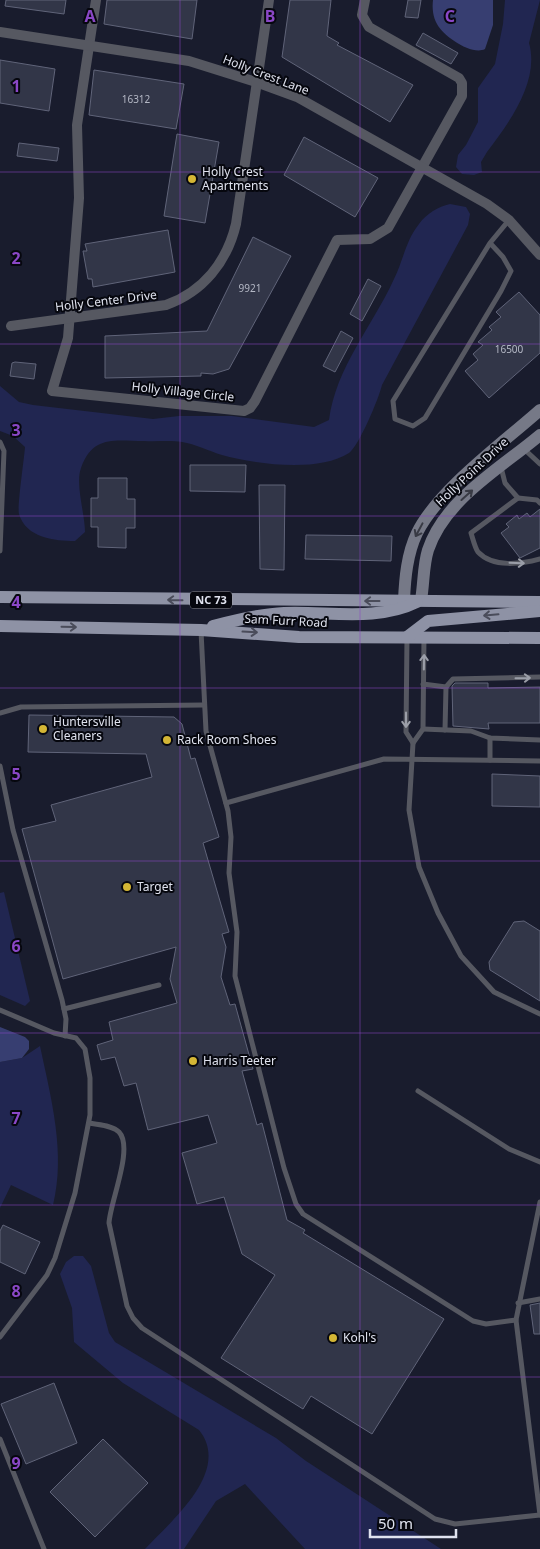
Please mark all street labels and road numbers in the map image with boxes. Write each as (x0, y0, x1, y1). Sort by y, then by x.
street label: Holly Crest Lane (221, 50, 312, 99)
street label: Holly Center Drive (54, 286, 158, 315)
street label: Holly Village Circle (131, 378, 235, 405)
street label: Holly Point Drive (432, 433, 512, 510)
road number: NC 73 (190, 592, 232, 608)
street label: Sam Furr Road (244, 610, 328, 631)

